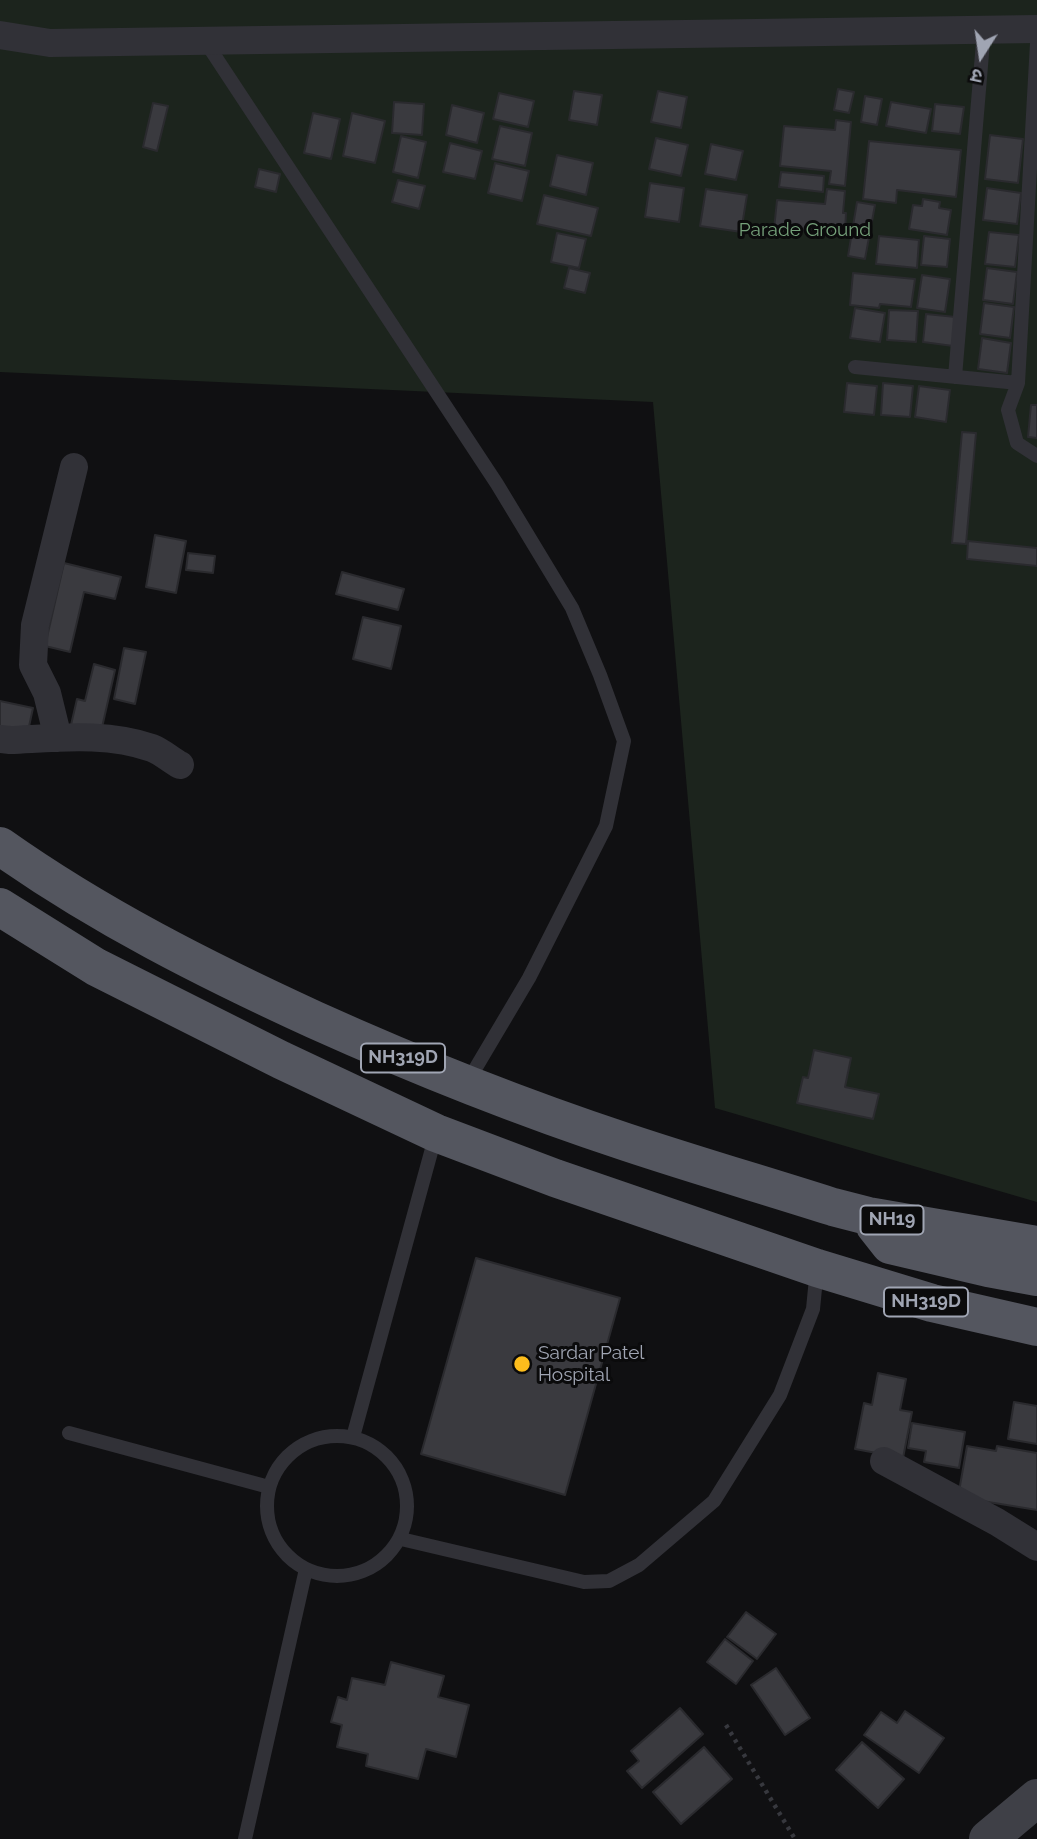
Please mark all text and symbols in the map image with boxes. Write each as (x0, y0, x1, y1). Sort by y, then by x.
north arrow (946, 21, 1016, 91)
text: उ (969, 65, 984, 88)
park label: Parade Ground (739, 219, 871, 241)
road number: NH319D (361, 1044, 445, 1072)
road number: NH19 (860, 1205, 924, 1234)
road number: NH319D (884, 1288, 968, 1316)
place label: Sardar Patel Hospital (538, 1342, 644, 1386)
marker: Sardar Patel Hospital (512, 1354, 532, 1374)

